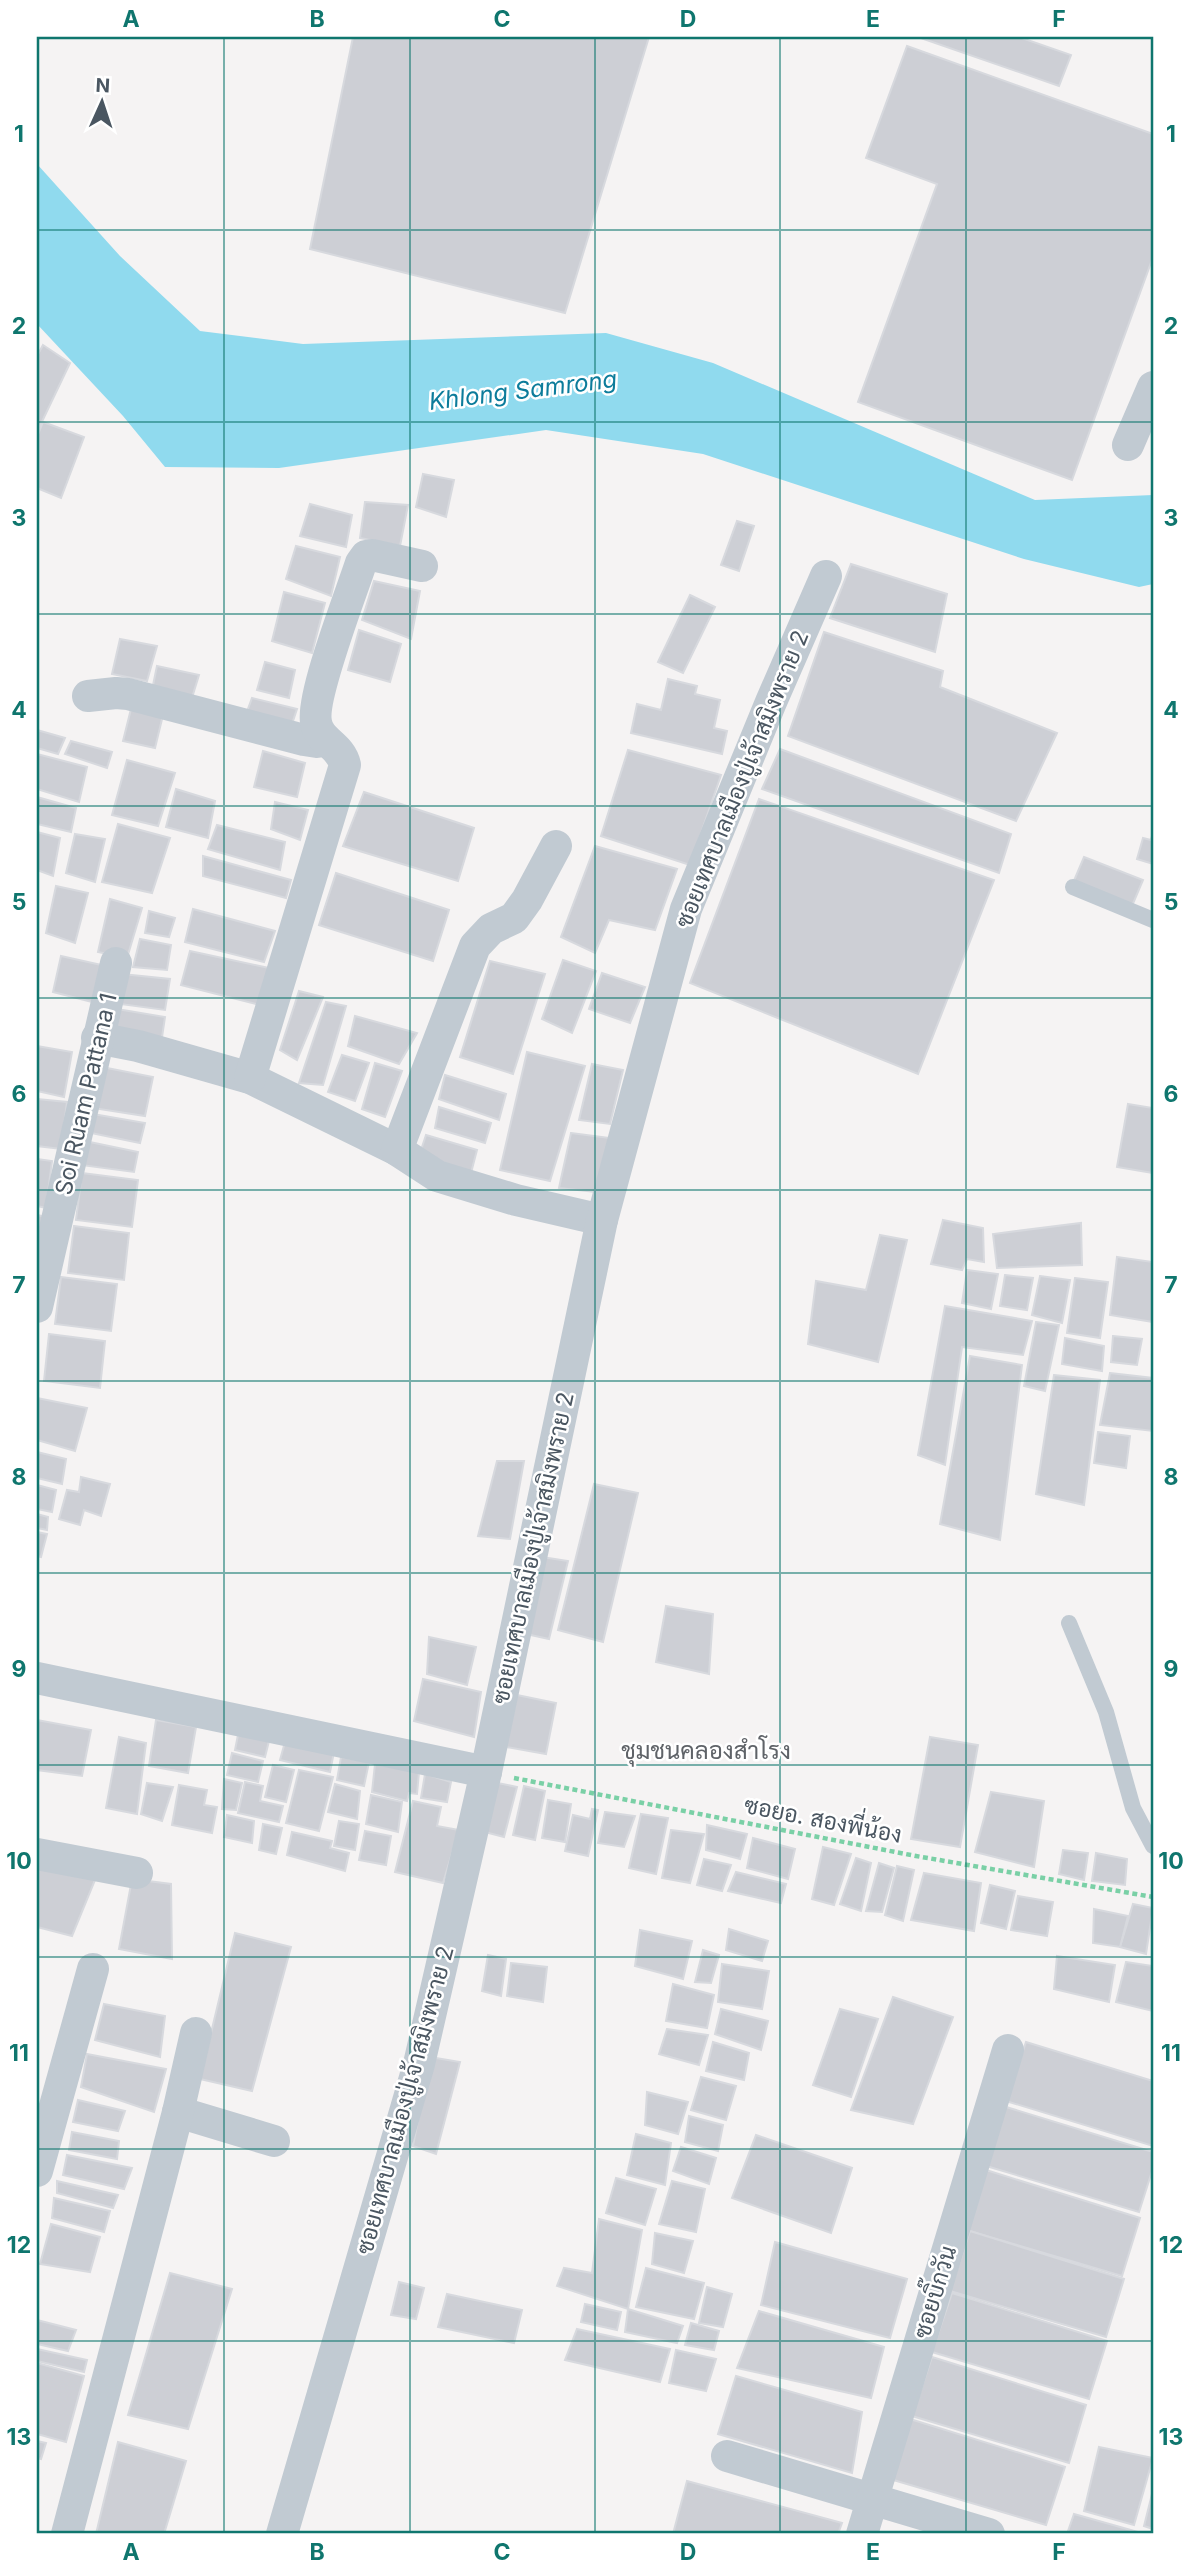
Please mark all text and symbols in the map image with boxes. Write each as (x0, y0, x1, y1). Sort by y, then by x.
text: A (122, 5, 140, 33)
text: B (309, 5, 325, 33)
text: C (493, 5, 511, 33)
text: D (680, 5, 696, 33)
text: E (866, 5, 880, 33)
text: F (1052, 5, 1066, 33)
north arrow (66, 66, 136, 136)
text: N (95, 74, 111, 97)
text: 1 (14, 120, 24, 148)
text: 1 (1166, 120, 1176, 148)
text: 2 (12, 312, 26, 340)
text: 2 (1164, 312, 1178, 340)
water label: Khlong Samrong (427, 364, 619, 416)
text: 3 (12, 504, 26, 532)
text: 3 (1164, 504, 1178, 532)
street label: ซอยเทศบาลเมืองปู่เจ้าสมิงพราย 2 (669, 626, 817, 933)
text: 4 (11, 696, 27, 724)
text: 4 (1163, 696, 1179, 724)
text: 5 (12, 888, 26, 916)
text: 5 (1164, 888, 1178, 916)
street label: Soi Ruam Pattana 1 (49, 991, 123, 1197)
text: 6 (12, 1080, 26, 1108)
text: 6 (1164, 1080, 1178, 1108)
text: 7 (12, 1271, 26, 1299)
text: 7 (1164, 1271, 1178, 1299)
street label: ซอยเทศบาลเมืองปู่เจ้าสมิงพราย 2 (485, 1389, 583, 1707)
text: 8 (12, 1463, 26, 1491)
text: 8 (1164, 1463, 1178, 1491)
text: 9 (12, 1655, 26, 1683)
text: 9 (1164, 1655, 1178, 1683)
district label: ชุมชนคลองสำโรง (621, 1735, 791, 1767)
street label: ซอยอ. สองพี่น้อง (742, 1784, 905, 1849)
text: 10 (6, 1847, 32, 1875)
text: 10 (1158, 1847, 1184, 1875)
street label: ซอยเทศบาลเมืองปู่เจ้าสมิงพราย 2 (349, 1943, 463, 2258)
text: 11 (9, 2039, 29, 2067)
text: 11 (1161, 2039, 1181, 2067)
text: 12 (7, 2231, 31, 2259)
text: 12 (1159, 2231, 1183, 2259)
street label: ซอยบิ๊กวัน (901, 2240, 962, 2342)
text: 13 (7, 2423, 31, 2451)
text: 13 (1159, 2423, 1183, 2451)
text: A (122, 2538, 140, 2566)
text: B (309, 2538, 325, 2566)
text: C (493, 2538, 511, 2566)
text: D (680, 2538, 696, 2566)
text: E (866, 2538, 880, 2566)
text: F (1052, 2538, 1066, 2566)

